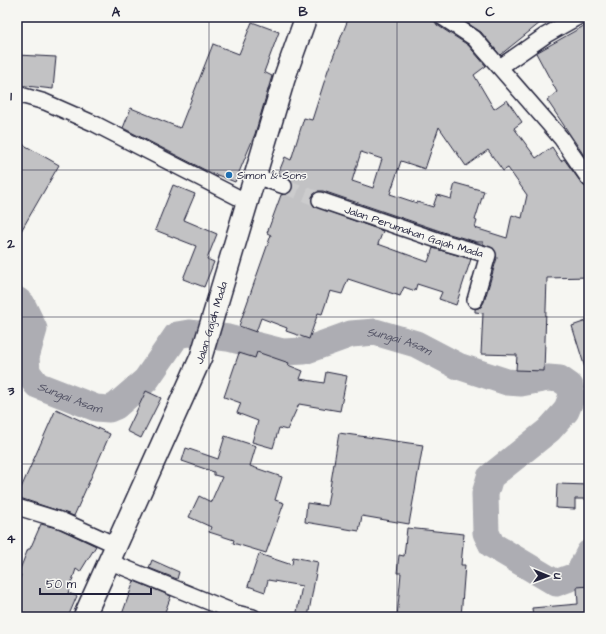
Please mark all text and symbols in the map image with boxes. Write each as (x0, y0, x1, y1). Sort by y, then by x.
text: A (112, 3, 121, 21)
text: B (298, 3, 308, 21)
text: C (485, 3, 495, 21)
text: 1 (10, 87, 12, 105)
place label: Simon & Sons (237, 168, 307, 183)
marker: Simon & Sons (224, 170, 234, 180)
street label: Jalan Perumahan Gajah Mada (343, 201, 485, 261)
text: 2 (6, 235, 15, 253)
street label: Jalan Gajah Mada (191, 279, 231, 366)
water label: Sungai Asam (366, 323, 436, 360)
water label: Sungai Asam (35, 378, 104, 417)
text: 3 (7, 382, 15, 400)
text: 4 (7, 530, 16, 548)
north arrow (528, 556, 568, 596)
scale bar (40, 570, 151, 596)
text: U (550, 572, 565, 579)
text: 50 m (46, 576, 77, 593)

